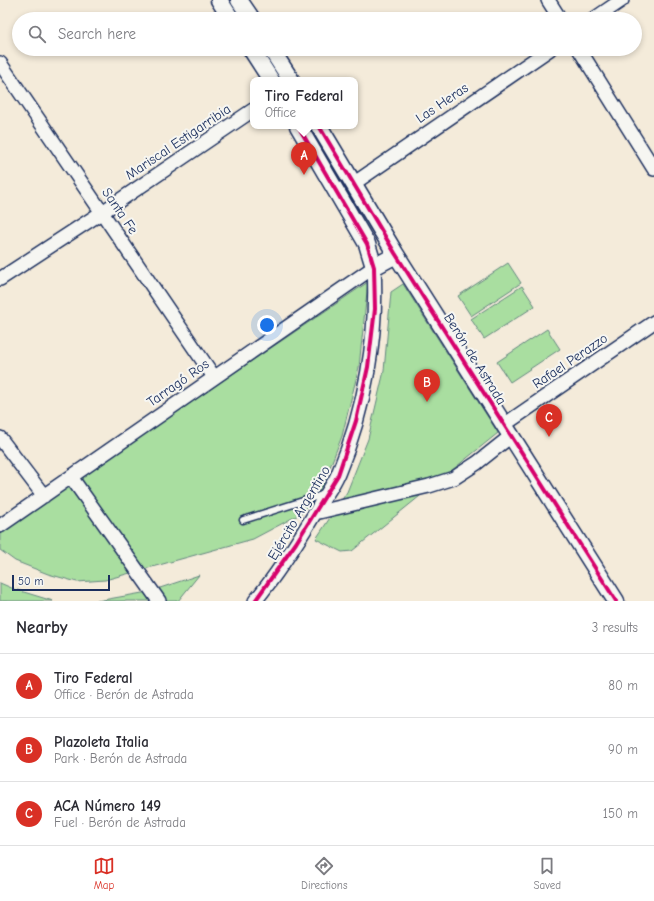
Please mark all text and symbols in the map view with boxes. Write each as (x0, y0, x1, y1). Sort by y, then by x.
search box (12, 12, 642, 56)
icon: search (26, 23, 48, 45)
text: Search here (58, 25, 136, 43)
popup (250, 77, 358, 129)
street label: Las Heras (412, 79, 472, 127)
text: Tiro Federal (265, 87, 343, 105)
street label: Mariscal Estigarribia (122, 100, 234, 184)
text: Office (265, 105, 296, 120)
pin: A (291, 142, 317, 175)
street label: Santa Fe (98, 184, 142, 238)
street label: Berón de Astrada (440, 310, 510, 408)
your location (257, 315, 277, 335)
street label: Rafael Perazzo (529, 330, 611, 392)
street label: Tarragó Ros (144, 355, 213, 411)
pin: B (414, 369, 440, 402)
pin: C (536, 404, 562, 437)
street label: Ejército Argentino (264, 463, 334, 563)
scale bar (12, 573, 110, 592)
text: 50 m (18, 575, 43, 588)
text: Nearby (16, 618, 67, 637)
text: 3 results (592, 620, 638, 635)
text: Tiro Federal (54, 669, 132, 687)
text: A (25, 678, 33, 693)
text: 80 m (608, 678, 638, 693)
text: Office · Berón de Astrada (54, 687, 194, 702)
text: Plazoleta Italia (54, 733, 149, 751)
text: B (25, 742, 33, 757)
text: 90 m (608, 742, 638, 757)
text: Park · Berón de Astrada (54, 751, 187, 766)
text: ACA Número 149 (54, 797, 161, 815)
text: C (25, 806, 33, 821)
text: 150 m (603, 806, 638, 821)
text: Fuel · Berón de Astrada (54, 815, 186, 830)
tab: Map (93, 855, 115, 892)
tab: Directions (301, 855, 348, 892)
tab: Saved (534, 855, 561, 892)

